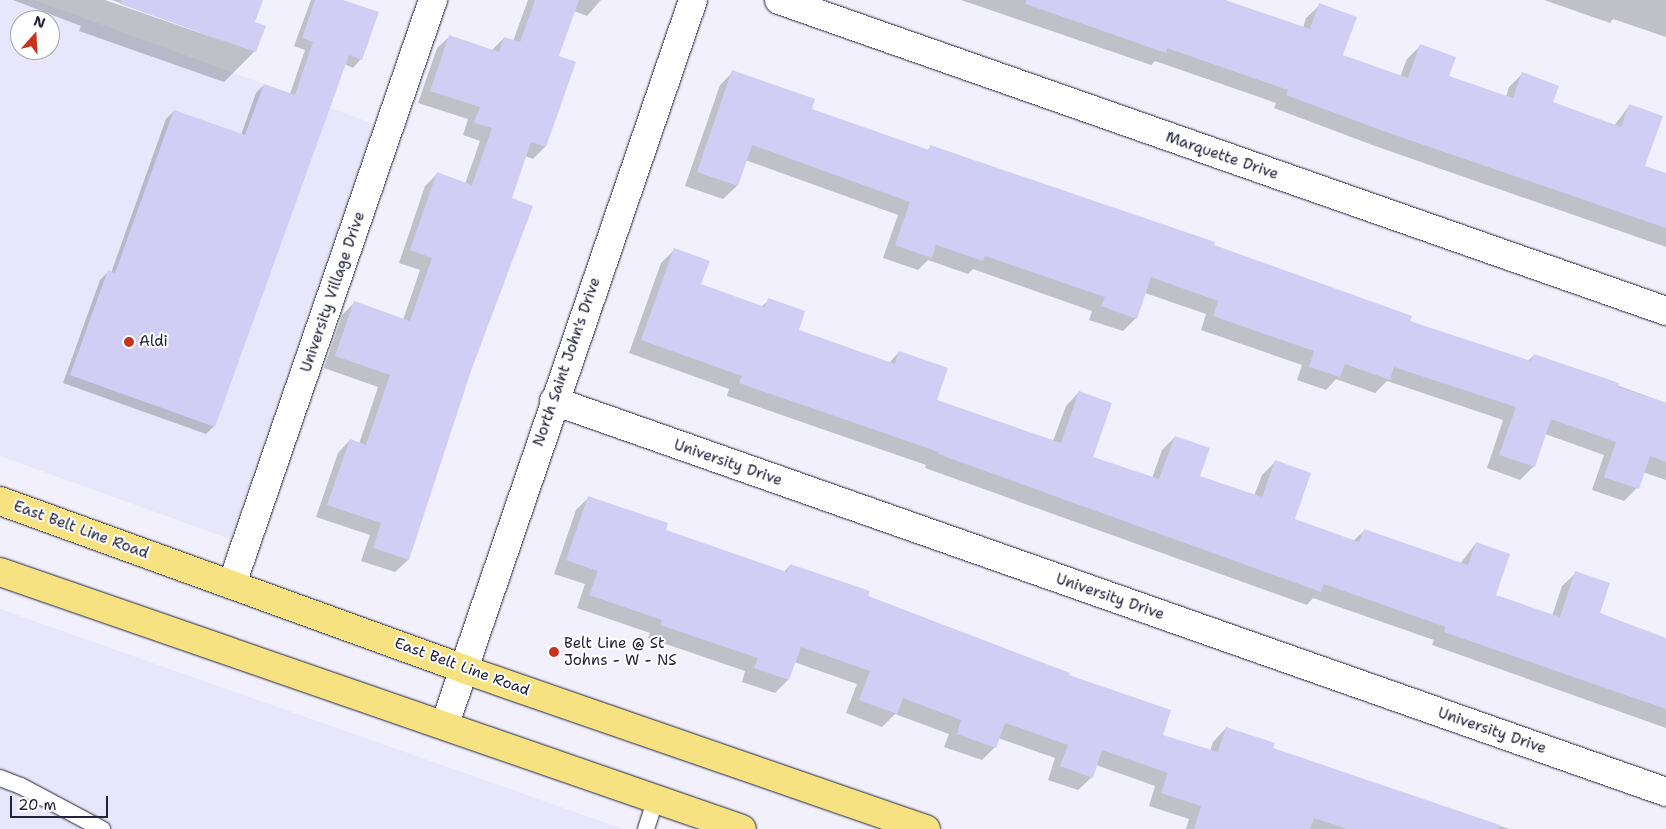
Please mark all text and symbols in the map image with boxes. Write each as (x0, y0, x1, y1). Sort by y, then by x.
north arrow (10, 10, 60, 60)
text: N (31, 11, 48, 32)
street label: Marquette Drive (1163, 128, 1281, 184)
street label: University Village Drive (297, 209, 369, 375)
street label: North Saint John's Drive (530, 275, 604, 449)
place label: Aldi (139, 333, 168, 351)
marker: Aldi (123, 336, 135, 348)
street label: University Drive (671, 436, 785, 490)
street label: East Belt Line Road (11, 497, 151, 563)
street label: University Drive (1053, 570, 1167, 624)
street label: East Belt Line Road (392, 634, 532, 700)
place label: Belt Line @ St Johns - W - NS (564, 634, 677, 669)
marker: Belt Line @ St Johns - W - NS (548, 646, 560, 658)
street label: University Drive (1435, 704, 1549, 758)
scale bar (12, 786, 110, 818)
text: 20 m (18, 795, 57, 815)

